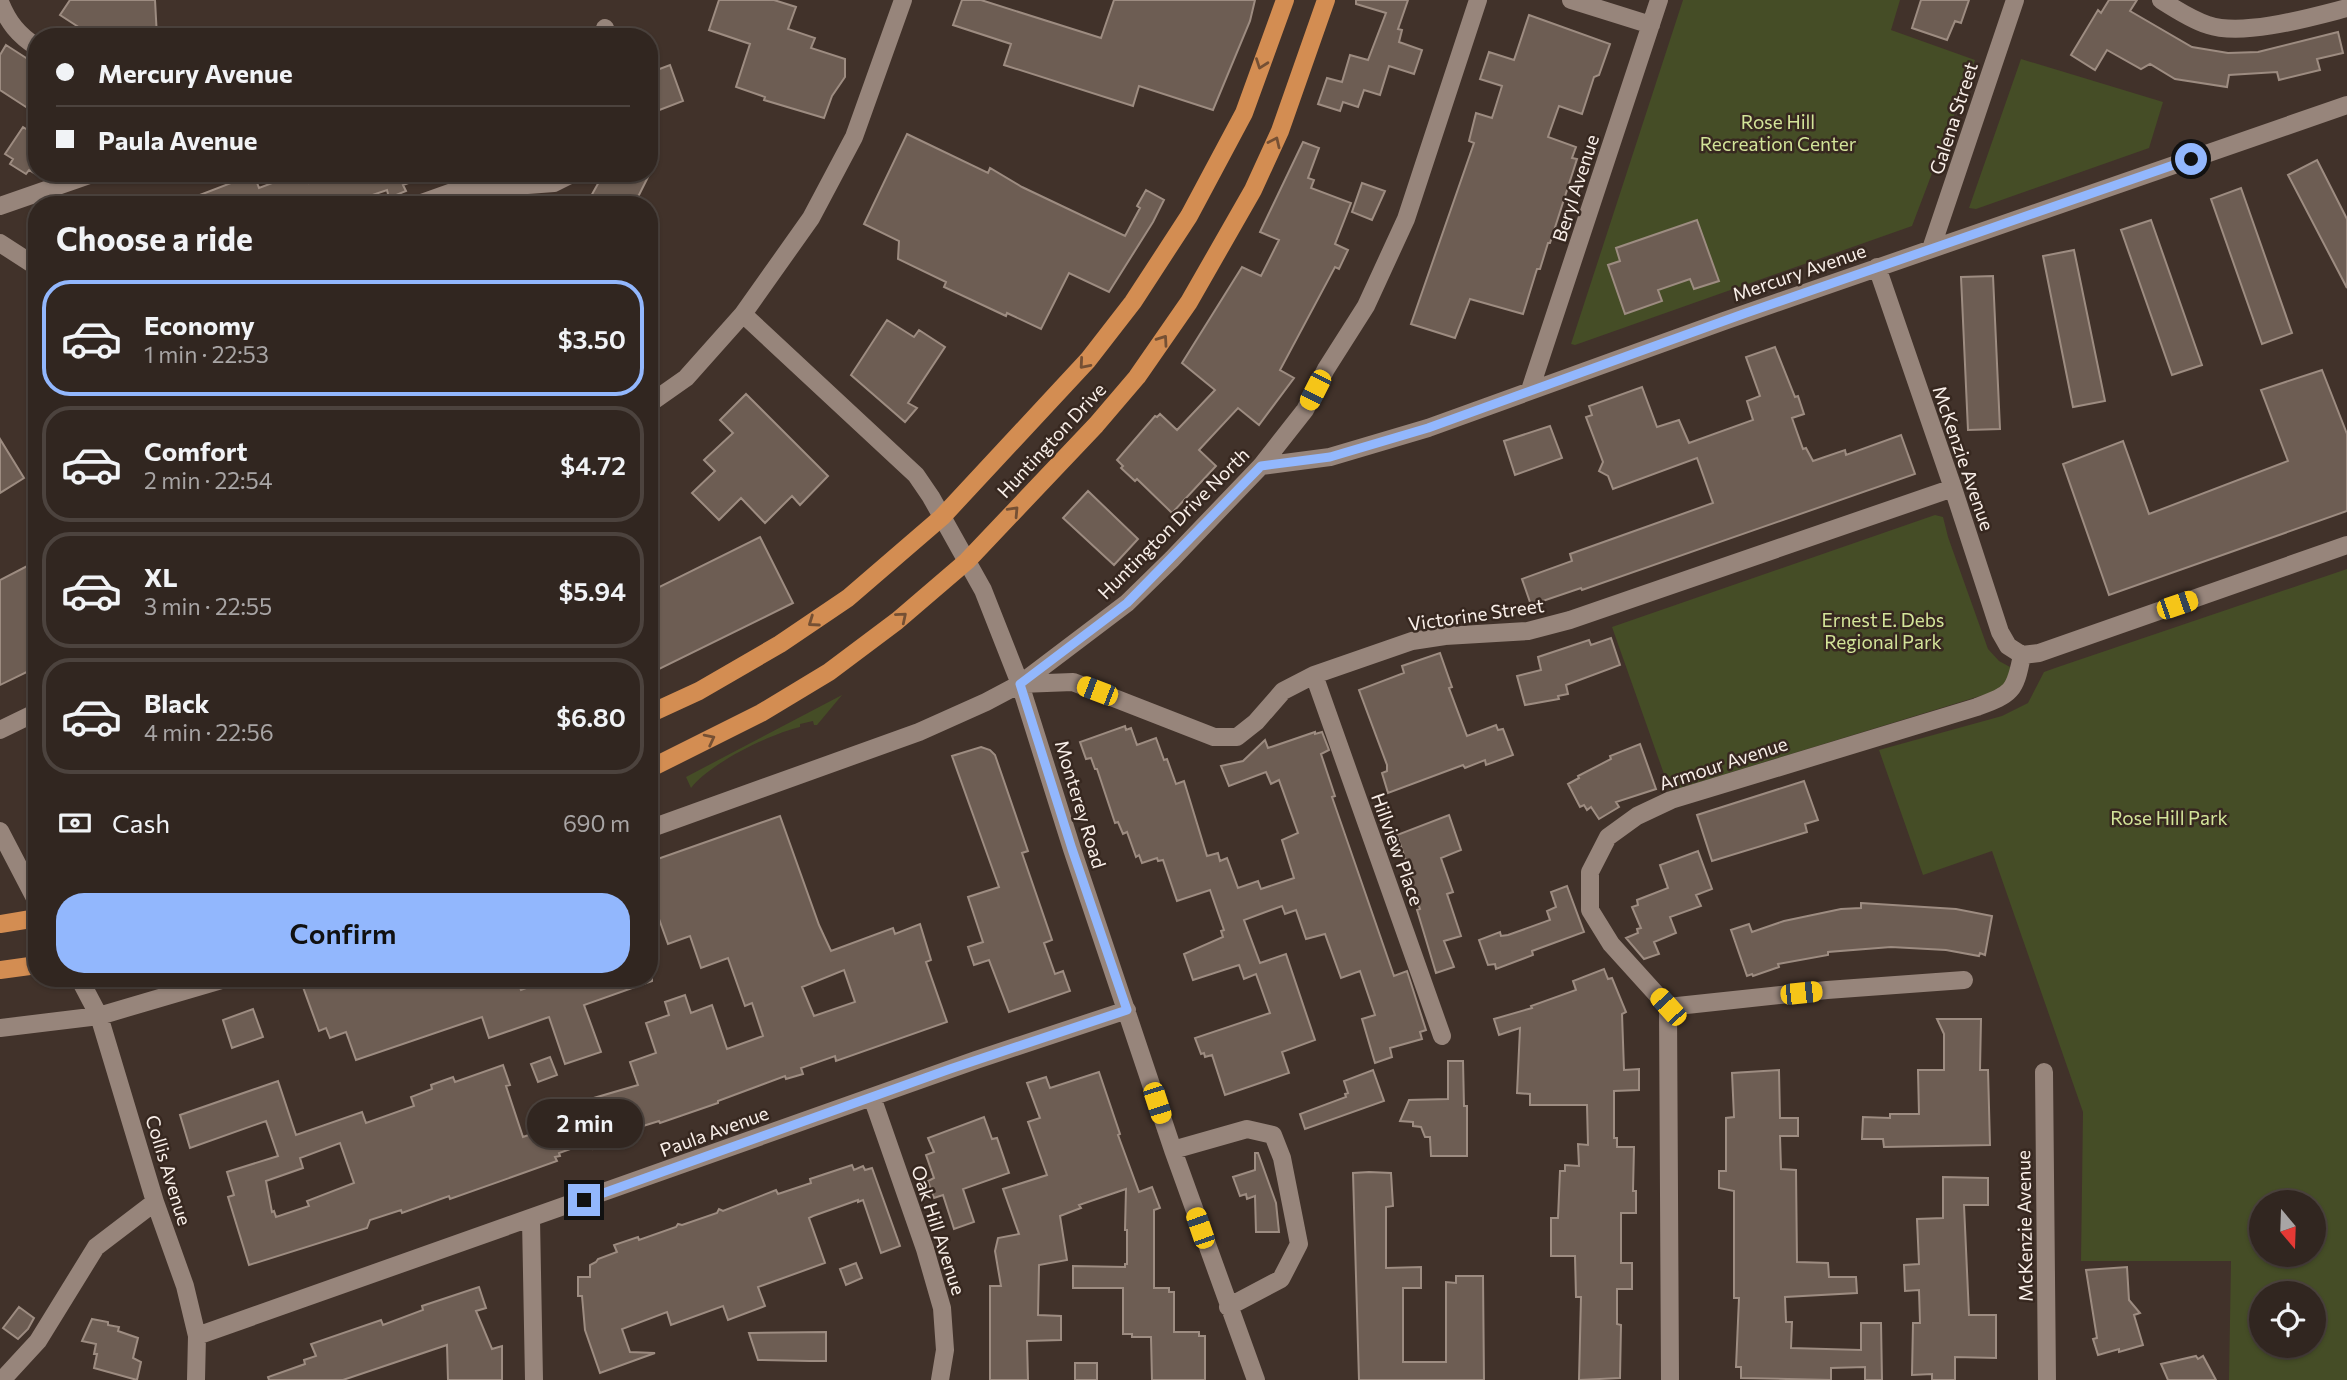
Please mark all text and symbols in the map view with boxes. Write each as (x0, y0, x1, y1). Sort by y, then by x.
text: Mercury Avenue (98, 57, 293, 88)
one-way arrow (1256, 58, 1270, 70)
street label: Galena Street (1924, 59, 1982, 177)
park label: Rose Hill Recreation Center (1700, 110, 1857, 155)
text: Paula Avenue (98, 124, 257, 155)
street label: Beryl Avenue (1547, 131, 1603, 245)
one-way arrow (1266, 137, 1280, 149)
route start (2175, 143, 2207, 175)
text: Choose a ride (56, 218, 253, 258)
street label: Mercury Avenue (1729, 238, 1869, 306)
icon: car (60, 307, 123, 370)
text: Economy (144, 309, 255, 340)
text: $3.50 (558, 323, 626, 354)
one-way arrow (1155, 335, 1167, 348)
text: 1 min · 22:53 (144, 340, 269, 368)
one-way arrow (1080, 355, 1092, 368)
car (1297, 367, 1334, 413)
street label: Huntington Drive (992, 378, 1110, 502)
street label: McKenzie Avenue (1928, 382, 2000, 534)
icon: car (60, 433, 123, 496)
text: Comfort (144, 435, 247, 466)
street label: Huntington Drive North (1093, 443, 1253, 603)
text: $4.72 (560, 449, 626, 480)
text: 2 min · 22:54 (144, 466, 273, 494)
one-way arrow (1006, 506, 1018, 519)
icon: car (60, 559, 123, 622)
text: XL (144, 561, 178, 592)
text: $5.94 (558, 575, 626, 606)
car (2154, 588, 2201, 622)
text: 3 min · 22:55 (144, 592, 272, 620)
street label: Victorine Street (1407, 593, 1546, 635)
park label: Ernest E. Debs Regional Park (1822, 608, 1944, 653)
one-way arrow (893, 613, 906, 625)
one-way arrow (808, 614, 821, 626)
car (1074, 674, 1121, 708)
icon: car (60, 685, 123, 748)
text: Black (144, 687, 210, 718)
text: $6.80 (556, 701, 626, 732)
text: 4 min · 22:56 (144, 718, 274, 746)
street label: Armour Avenue (1656, 731, 1790, 795)
one-way arrow (703, 734, 715, 748)
street label: Monterey Road (1051, 737, 1111, 871)
street label: Hillview Place (1367, 790, 1429, 908)
icon: cash (56, 804, 94, 842)
park label: Rose Hill Park (2110, 806, 2228, 829)
text: Cash (112, 807, 170, 838)
text: 690 m (563, 809, 630, 837)
button: Confirm (56, 893, 630, 973)
car (1780, 980, 1823, 1006)
car (1647, 984, 1690, 1030)
car (1141, 1080, 1174, 1126)
callout: 2 min (526, 1098, 642, 1148)
street label: Paula Avenue (656, 1101, 772, 1161)
text: 2 min (557, 1109, 613, 1137)
street label: Collis Avenue (141, 1112, 197, 1228)
street label: McKenzie Avenue (2011, 1150, 2037, 1302)
street label: Oak Hill Avenue (907, 1162, 971, 1298)
route end (568, 1184, 600, 1216)
north arrow (2249, 1190, 2326, 1267)
map controls (2249, 1190, 2326, 1358)
car (1184, 1205, 1217, 1251)
button: locate (2249, 1281, 2326, 1358)

